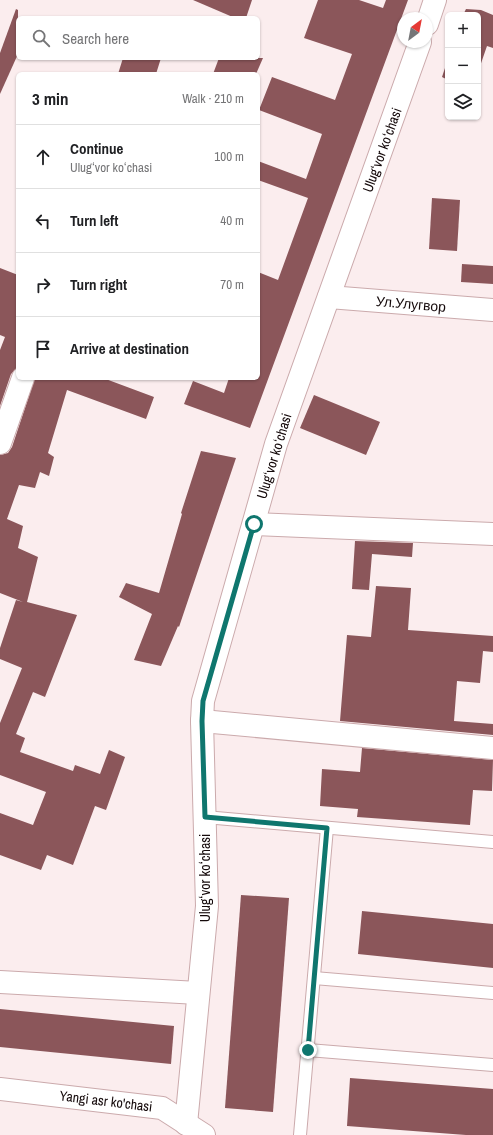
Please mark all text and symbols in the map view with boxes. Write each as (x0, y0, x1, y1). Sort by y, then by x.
north arrow (397, 12, 433, 48)
map controls (445, 12, 481, 120)
button: + (445, 12, 481, 48)
search box (16, 16, 260, 60)
icon: search (30, 27, 52, 49)
text: Search here (62, 28, 129, 49)
button: − (445, 48, 481, 84)
button: layers (445, 84, 481, 120)
text: 3 min (32, 87, 68, 110)
text: Walk · 210 m (182, 90, 244, 107)
street label: Ulugʻvor koʻchasi (358, 105, 406, 195)
text: Continue (70, 138, 123, 159)
icon: ahead (32, 146, 54, 168)
text: 100 m (214, 148, 244, 165)
text: Ulugʻvor koʻchasi (70, 159, 152, 176)
icon: left (32, 210, 54, 232)
text: Turn left (70, 210, 118, 231)
text: 40 m (220, 212, 244, 229)
icon: right (32, 274, 54, 296)
text: Turn right (70, 274, 127, 295)
text: 70 m (220, 276, 244, 293)
street label: Ул.Улугвор (375, 292, 447, 316)
icon: arrive (32, 338, 54, 360)
text: Arrive at destination (70, 338, 189, 359)
street label: Ulugʻvor koʻchasi (252, 411, 296, 501)
route start (245, 515, 263, 533)
street label: Ulugʻvor koʻchasi (196, 834, 214, 922)
route end (299, 1041, 317, 1059)
street label: Yangi asr ko'chasi (59, 1086, 153, 1116)

